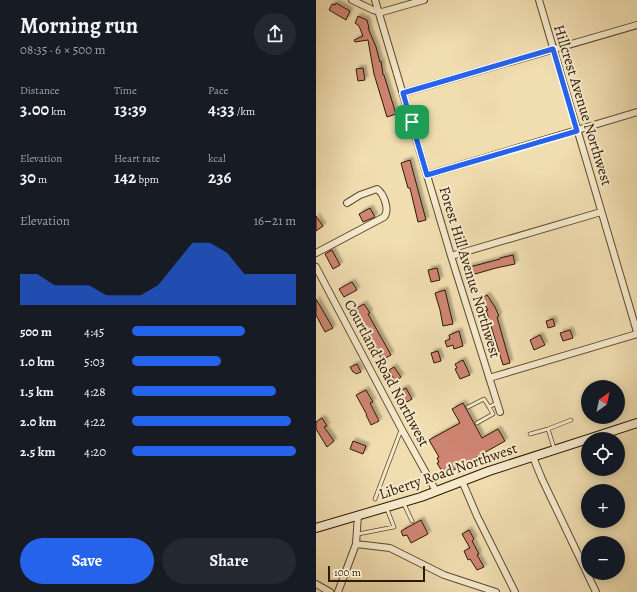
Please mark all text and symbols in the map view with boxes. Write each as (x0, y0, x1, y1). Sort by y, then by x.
text: Morning run (20, 11, 138, 41)
button: share (254, 13, 296, 55)
street label: Hillcrest Avenue Northwest (549, 22, 617, 188)
text: 08:35 · 6 × 500 m (20, 41, 106, 58)
text: Distance (20, 83, 59, 98)
text: Time (114, 83, 137, 98)
text: Pace (208, 83, 228, 98)
text: 3.00 (20, 98, 49, 121)
text: 13:39 (114, 98, 147, 121)
text: 4:33 (208, 98, 235, 121)
text: km (49, 104, 66, 119)
text: /km (235, 104, 255, 119)
pin (395, 105, 429, 139)
icon: arrive (401, 111, 423, 133)
text: Elevation (20, 151, 62, 166)
text: Heart rate (114, 151, 160, 166)
text: kcal (208, 151, 226, 166)
text: 30 (20, 166, 36, 189)
text: 142 (114, 166, 136, 189)
text: 236 (208, 166, 231, 189)
text: m (36, 172, 47, 187)
text: bpm (136, 172, 159, 187)
street label: Forest Hill Avenue Northwest (434, 184, 506, 360)
text: Elevation (20, 212, 70, 229)
text: 16–21 m (254, 212, 296, 229)
street label: Courtland Road Northwest (340, 296, 434, 450)
text: 500 m (20, 323, 52, 340)
text: 4:45 (84, 323, 104, 340)
text: 1.0 km (20, 353, 55, 370)
text: 5:03 (84, 353, 105, 370)
north arrow (581, 380, 625, 424)
map controls (581, 380, 625, 580)
text: 1.5 km (20, 383, 54, 400)
text: 4:28 (84, 383, 105, 400)
text: 2.0 km (20, 413, 56, 430)
text: 4:22 (84, 413, 105, 430)
button: locate (581, 432, 625, 476)
street label: Liberty Road Northwest (376, 438, 520, 504)
text: 2.5 km (20, 443, 55, 460)
text: 4:20 (84, 443, 106, 460)
button: + (581, 484, 625, 528)
button: − (581, 536, 625, 580)
button: Save (20, 538, 154, 584)
button: Share (162, 538, 296, 584)
scale bar (328, 564, 425, 583)
text: 100 m (334, 565, 361, 580)

